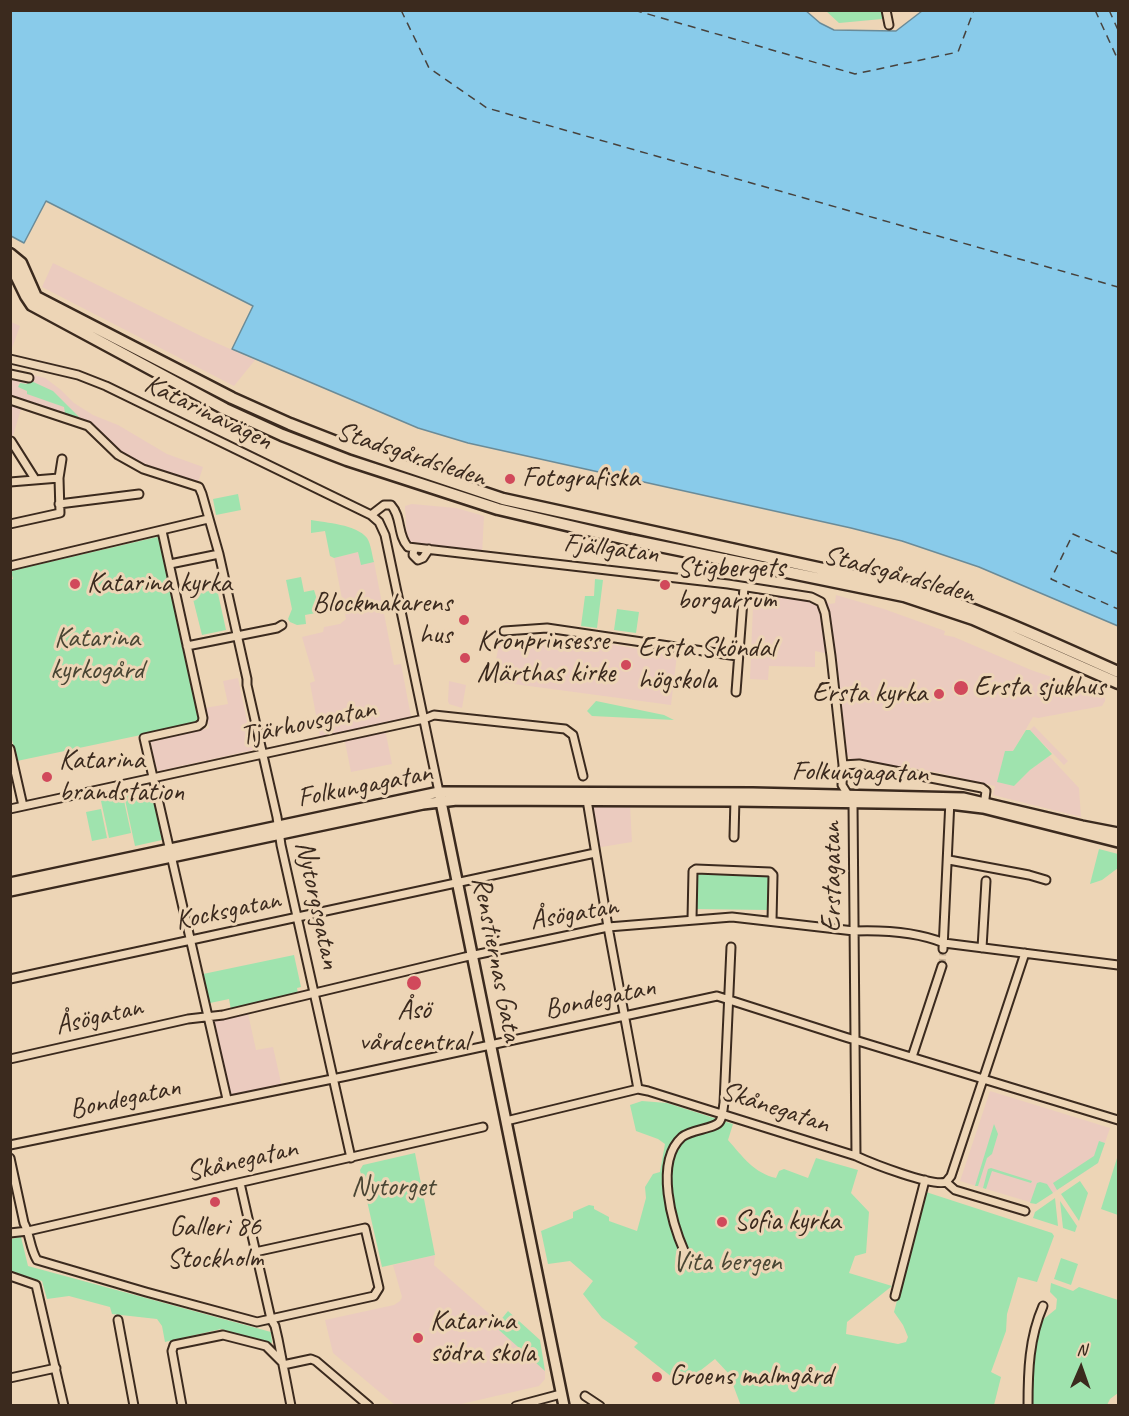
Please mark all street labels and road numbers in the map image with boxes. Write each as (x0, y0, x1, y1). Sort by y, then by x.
street label: Katarinavägen (138, 368, 278, 458)
street label: Stadsgårdsleden (332, 415, 490, 495)
street label: Fjällgatan (561, 526, 661, 572)
street label: Stadsgårdsleden (820, 539, 978, 611)
street label: Tjärhovsgatan (237, 692, 379, 754)
street label: Folkungagatan (791, 755, 929, 791)
street label: Folkungagatan (295, 756, 435, 816)
street label: Erstagatan (816, 822, 850, 932)
street label: Nytorgsgatan (287, 838, 347, 972)
street label: Renstiernas Gata (464, 874, 528, 1044)
street label: Kocksgatan (172, 883, 284, 939)
street label: Åsögatan (527, 890, 621, 938)
street label: Bondegatan (541, 971, 659, 1027)
street label: Åsögatan (52, 991, 146, 1043)
street label: Bondegatan (66, 1071, 184, 1127)
street label: Skånegatan (716, 1075, 834, 1141)
street label: Skånegatan (183, 1132, 301, 1190)

